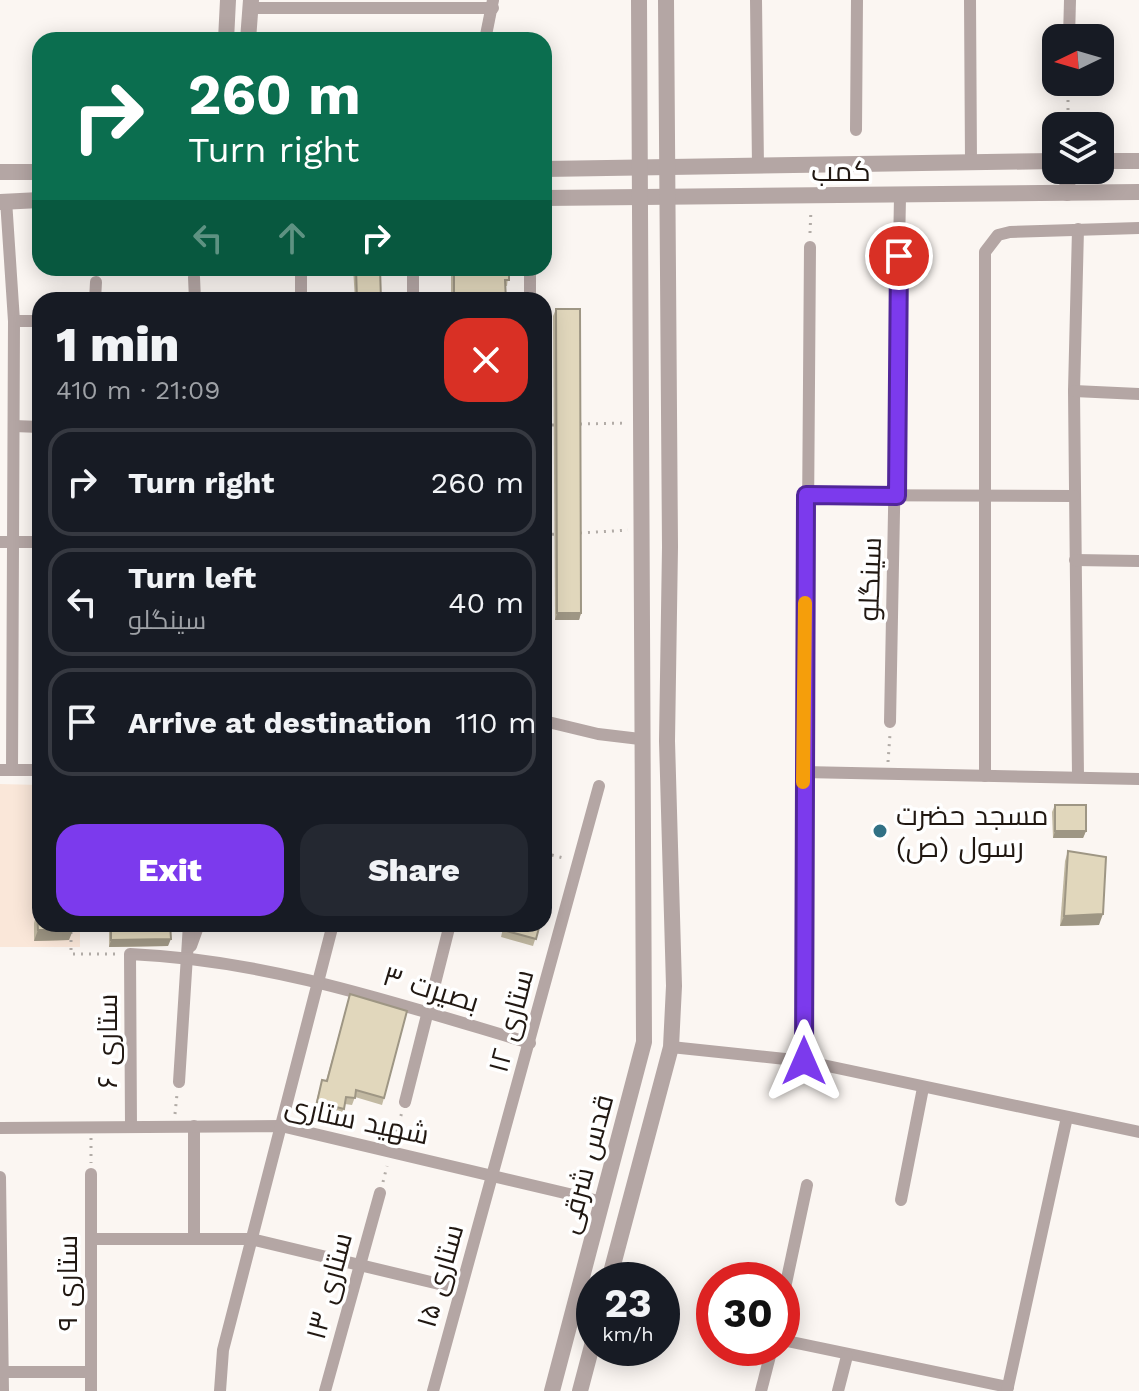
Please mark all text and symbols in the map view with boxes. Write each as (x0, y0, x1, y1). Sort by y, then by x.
north arrow (1042, 24, 1114, 96)
map controls (1042, 24, 1114, 184)
text: 260 m (188, 62, 361, 128)
icon: right (56, 64, 160, 168)
button: layers (1042, 112, 1114, 184)
text: Turn right (188, 129, 359, 171)
street label: کمب (811, 155, 871, 188)
icon: left (186, 216, 230, 260)
icon: ahead (270, 216, 314, 260)
icon: right (354, 216, 398, 260)
pin (865, 222, 933, 290)
icon: arrive (877, 234, 921, 278)
text: 1 min (56, 316, 179, 373)
button: close (444, 318, 528, 402)
text: 410 m · 21:09 (56, 375, 220, 405)
icon: right (60, 460, 104, 504)
text: Turn right (128, 465, 274, 500)
text: 260 m (431, 465, 524, 500)
street label: سینگلو (852, 536, 888, 622)
text: Turn left (128, 560, 256, 595)
icon: left (60, 580, 104, 624)
text: 40 m (448, 585, 524, 620)
text: سینگلو (128, 605, 206, 635)
icon: arrive (60, 700, 104, 744)
text: Arrive at destination (128, 705, 432, 740)
text: 110 m (456, 705, 537, 740)
place label: مسجد حضرت رسول (ص) (896, 799, 1048, 864)
marker: مسجد حضرت رسول (ص) (871, 822, 889, 840)
button: Exit (56, 824, 284, 916)
button: Share (300, 824, 528, 916)
street label: بصیرت ۳ (379, 959, 483, 1019)
street label: ستاری ۱۲ (481, 966, 541, 1076)
street label: ستاری ۶ (91, 993, 124, 1089)
position arrow (762, 1019, 846, 1103)
street label: شهید ستاری (282, 1089, 432, 1151)
street label: قدس شرقی (552, 1091, 620, 1237)
street label: ستاری ۱۵ (410, 1221, 470, 1331)
street label: ستاری ۱۳ (299, 1229, 359, 1343)
street label: ستاری ۹ (51, 1235, 84, 1331)
speed limit sign: 30 (696, 1262, 800, 1366)
text: 23 (604, 1280, 652, 1327)
text: km/h (602, 1322, 654, 1346)

